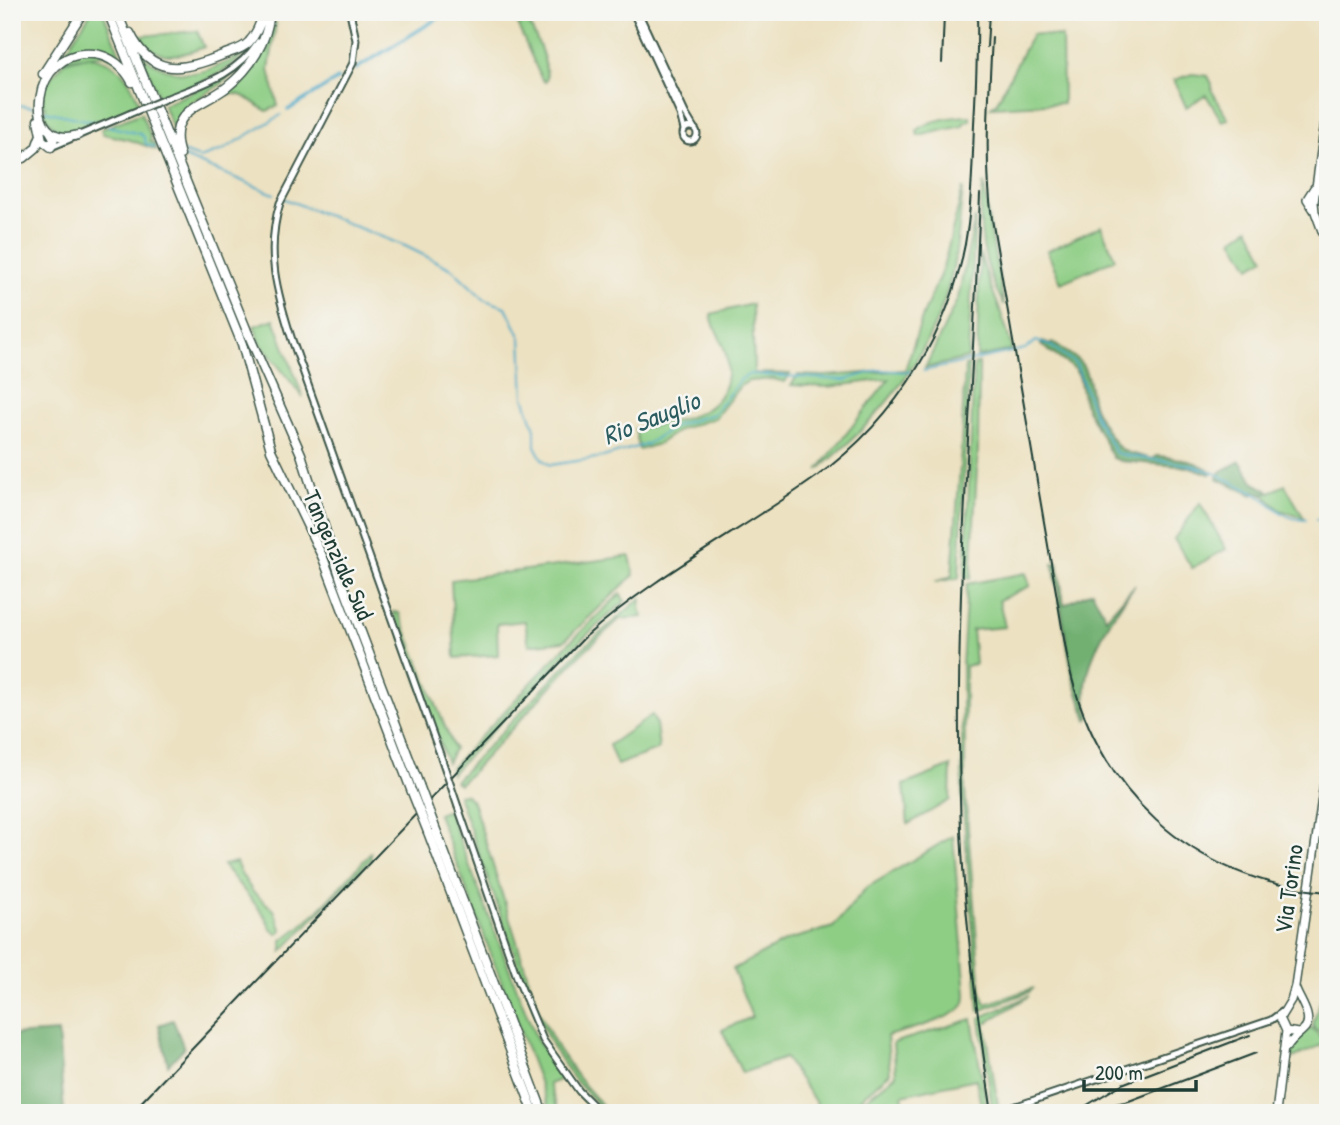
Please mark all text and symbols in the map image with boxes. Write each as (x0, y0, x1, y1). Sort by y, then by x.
water label: Rio Sauglio (597, 381, 707, 454)
street label: Tangenziale Sud (296, 485, 382, 625)
street label: Via Torino (1266, 842, 1310, 936)
scale bar (1084, 1048, 1196, 1092)
text: 200 m (1095, 1058, 1143, 1087)

